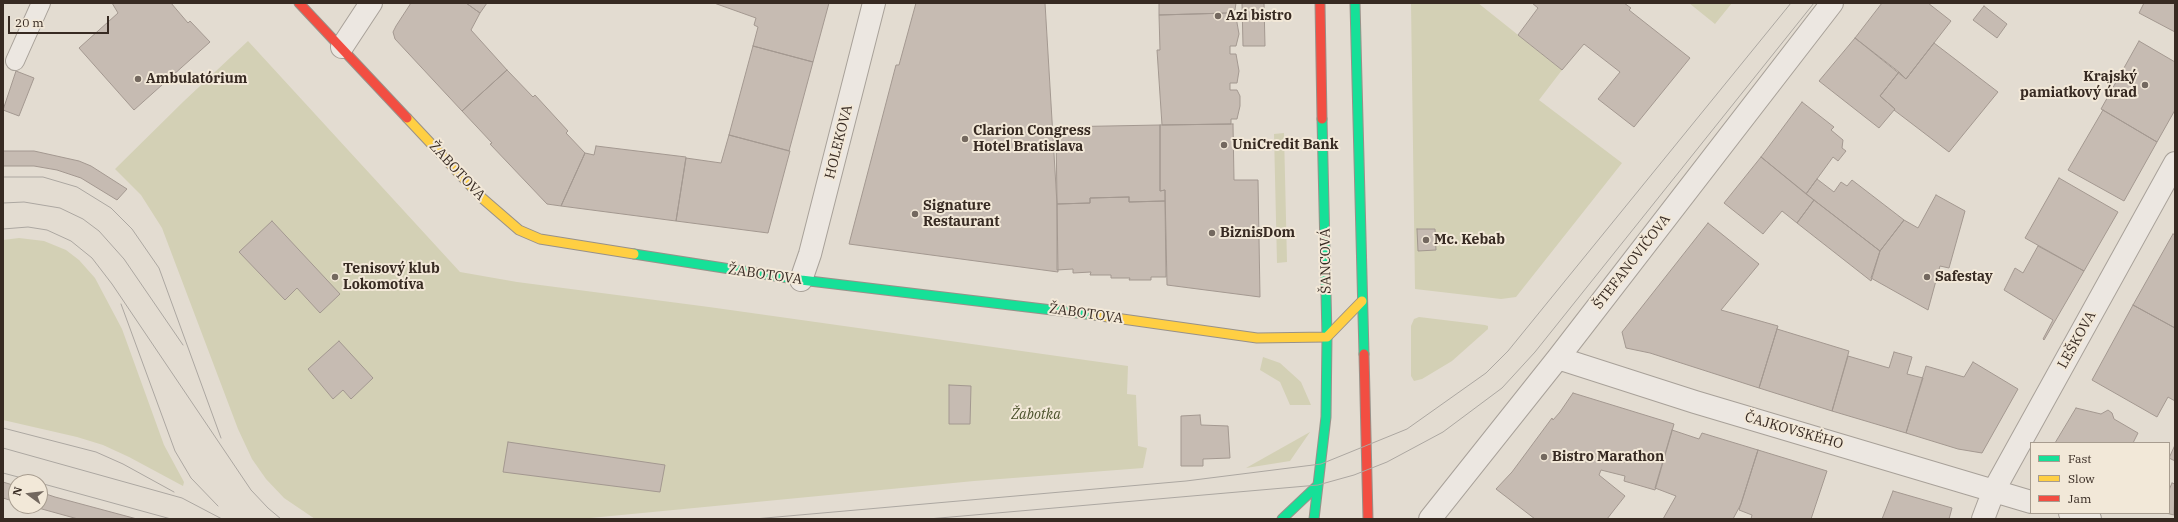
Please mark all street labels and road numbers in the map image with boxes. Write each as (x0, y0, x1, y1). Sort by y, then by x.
street label: HOLEKOVA (822, 103, 856, 181)
street label: ŽABOTOVA (425, 138, 489, 204)
street label: ŠTEFANOVIČOVA (1590, 211, 1674, 313)
street label: ŠANCOVÁ (1317, 228, 1335, 294)
street label: ŽABOTOVA (727, 261, 803, 289)
street label: ŽABOTOVA (1048, 300, 1124, 328)
street label: LEŠKOVA (2054, 308, 2100, 372)
street label: ČAJKOVSKÉHO (1743, 409, 1845, 453)

